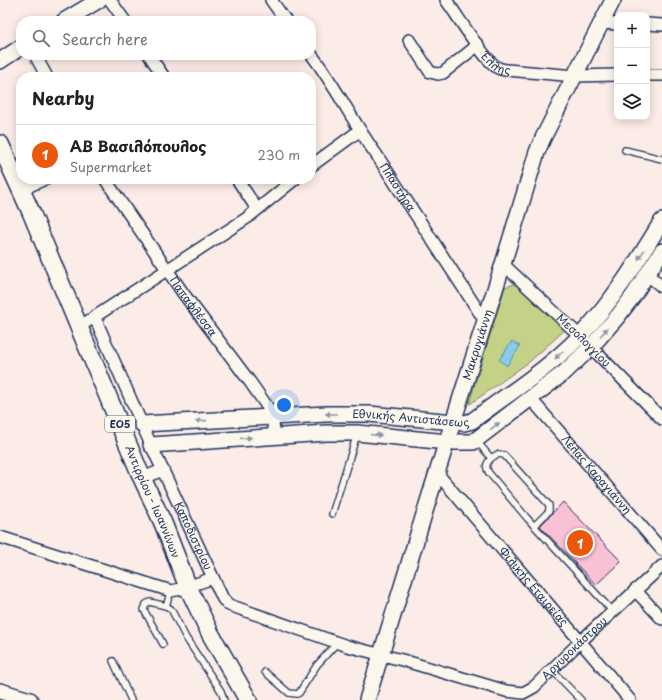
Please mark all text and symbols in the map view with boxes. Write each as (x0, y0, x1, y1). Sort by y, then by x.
map controls (614, 12, 650, 120)
button: + (614, 12, 650, 48)
search box (16, 16, 316, 60)
icon: search (30, 27, 52, 49)
text: Search here (62, 27, 148, 50)
street label: Έλλης (476, 46, 511, 78)
button: − (614, 48, 650, 84)
button: layers (614, 84, 650, 120)
text: Nearby (32, 85, 94, 111)
text: ΑΒ Βασιλόπουλος (70, 134, 206, 157)
text: 1 (42, 145, 48, 164)
text: 230 m (258, 145, 300, 164)
text: Supermarket (70, 157, 152, 176)
street label: Πλαστήρα (376, 159, 420, 215)
one-way arrow (638, 249, 645, 261)
street label: Παπαφλέσσα (166, 273, 222, 340)
street label: Μακρυγιάννη (458, 307, 496, 382)
street label: Μεσολογγίου (553, 309, 615, 370)
one-way arrow (599, 327, 608, 338)
one-way arrow (554, 350, 565, 359)
your location (274, 395, 294, 415)
street label: Εθνικής Αντιστάσεως (352, 405, 471, 431)
one-way arrow (324, 411, 337, 417)
road number: ΕΟ5 (105, 416, 135, 432)
one-way arrow (195, 417, 207, 424)
one-way arrow (490, 422, 500, 430)
street label: Λέλας Καραγιάννη (558, 431, 636, 517)
one-way arrow (370, 432, 382, 438)
one-way arrow (240, 434, 252, 441)
street label: Αντιρρίου - Ιωαννίνων (121, 443, 185, 560)
street label: Καποδιστρίου (171, 499, 217, 572)
pin: 1 (567, 528, 593, 558)
street label: Φιλικής Εταιρείας (495, 543, 573, 630)
street label: Αργυροκάστρου (537, 612, 611, 683)

